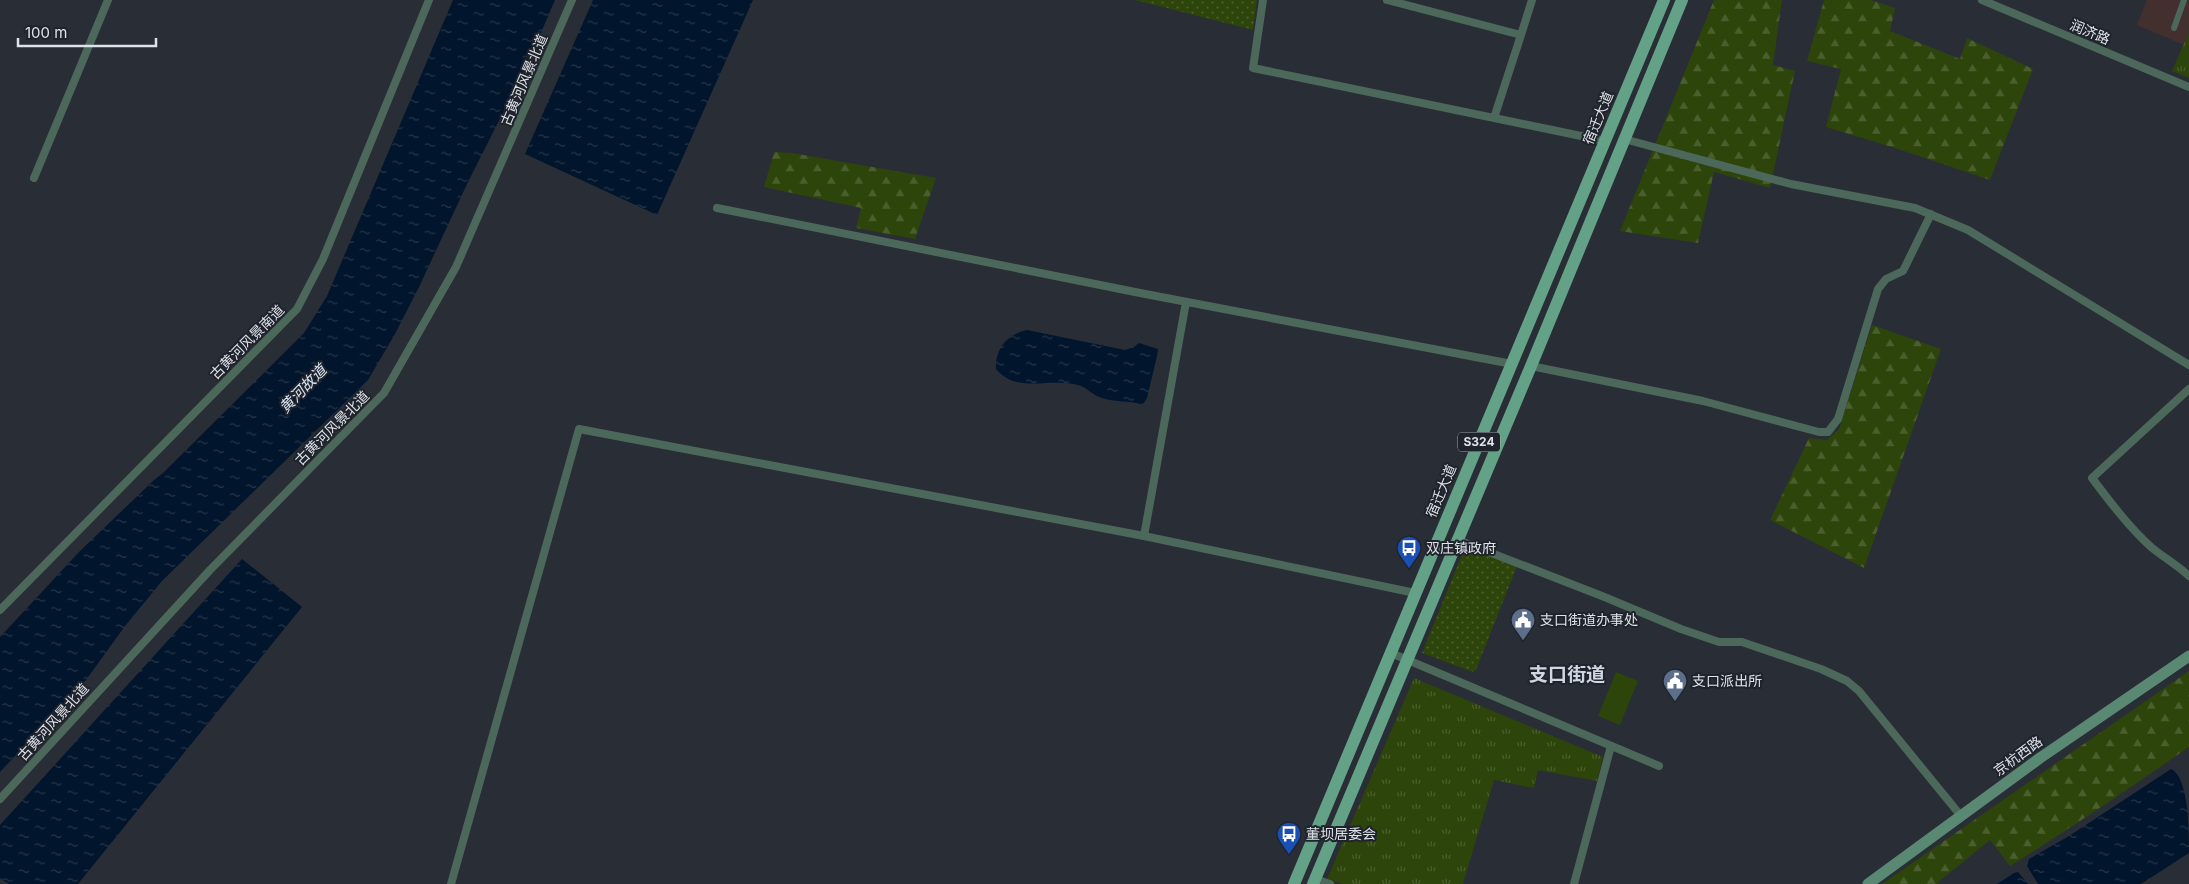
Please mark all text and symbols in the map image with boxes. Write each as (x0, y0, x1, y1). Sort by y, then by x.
scale bar (18, 15, 155, 47)
street label: 润济路 (2068, 16, 2113, 48)
text: 100 m (25, 23, 67, 42)
street label: 古黄河风景北道 (497, 31, 551, 128)
street label: 宿迁大道 (1579, 89, 1616, 147)
street label: 古黄河风景南道 (206, 301, 287, 382)
water label: 黄河故道 (275, 359, 332, 417)
street label: 古黄河风景北道 (291, 387, 372, 468)
road number: S324 (1458, 432, 1500, 452)
street label: 宿迁大道 (1422, 462, 1459, 520)
bus stop icon: 双庄镇政府 (1396, 535, 1422, 569)
place label: 双庄镇政府 (1426, 539, 1496, 556)
public building icon: 支口街道办事处 (1510, 607, 1536, 641)
place label: 支口街道办事处 (1540, 611, 1638, 628)
district label: 支口街道 (1529, 663, 1605, 686)
public building icon: 支口派出所 (1662, 668, 1688, 702)
place label: 支口派出所 (1692, 672, 1762, 689)
street label: 古黄河风景北道 (14, 680, 92, 764)
street label: 京杭西路 (1990, 732, 2045, 779)
bus stop icon: 董坝居委会 (1276, 821, 1302, 855)
place label: 董坝居委会 (1306, 825, 1376, 842)

